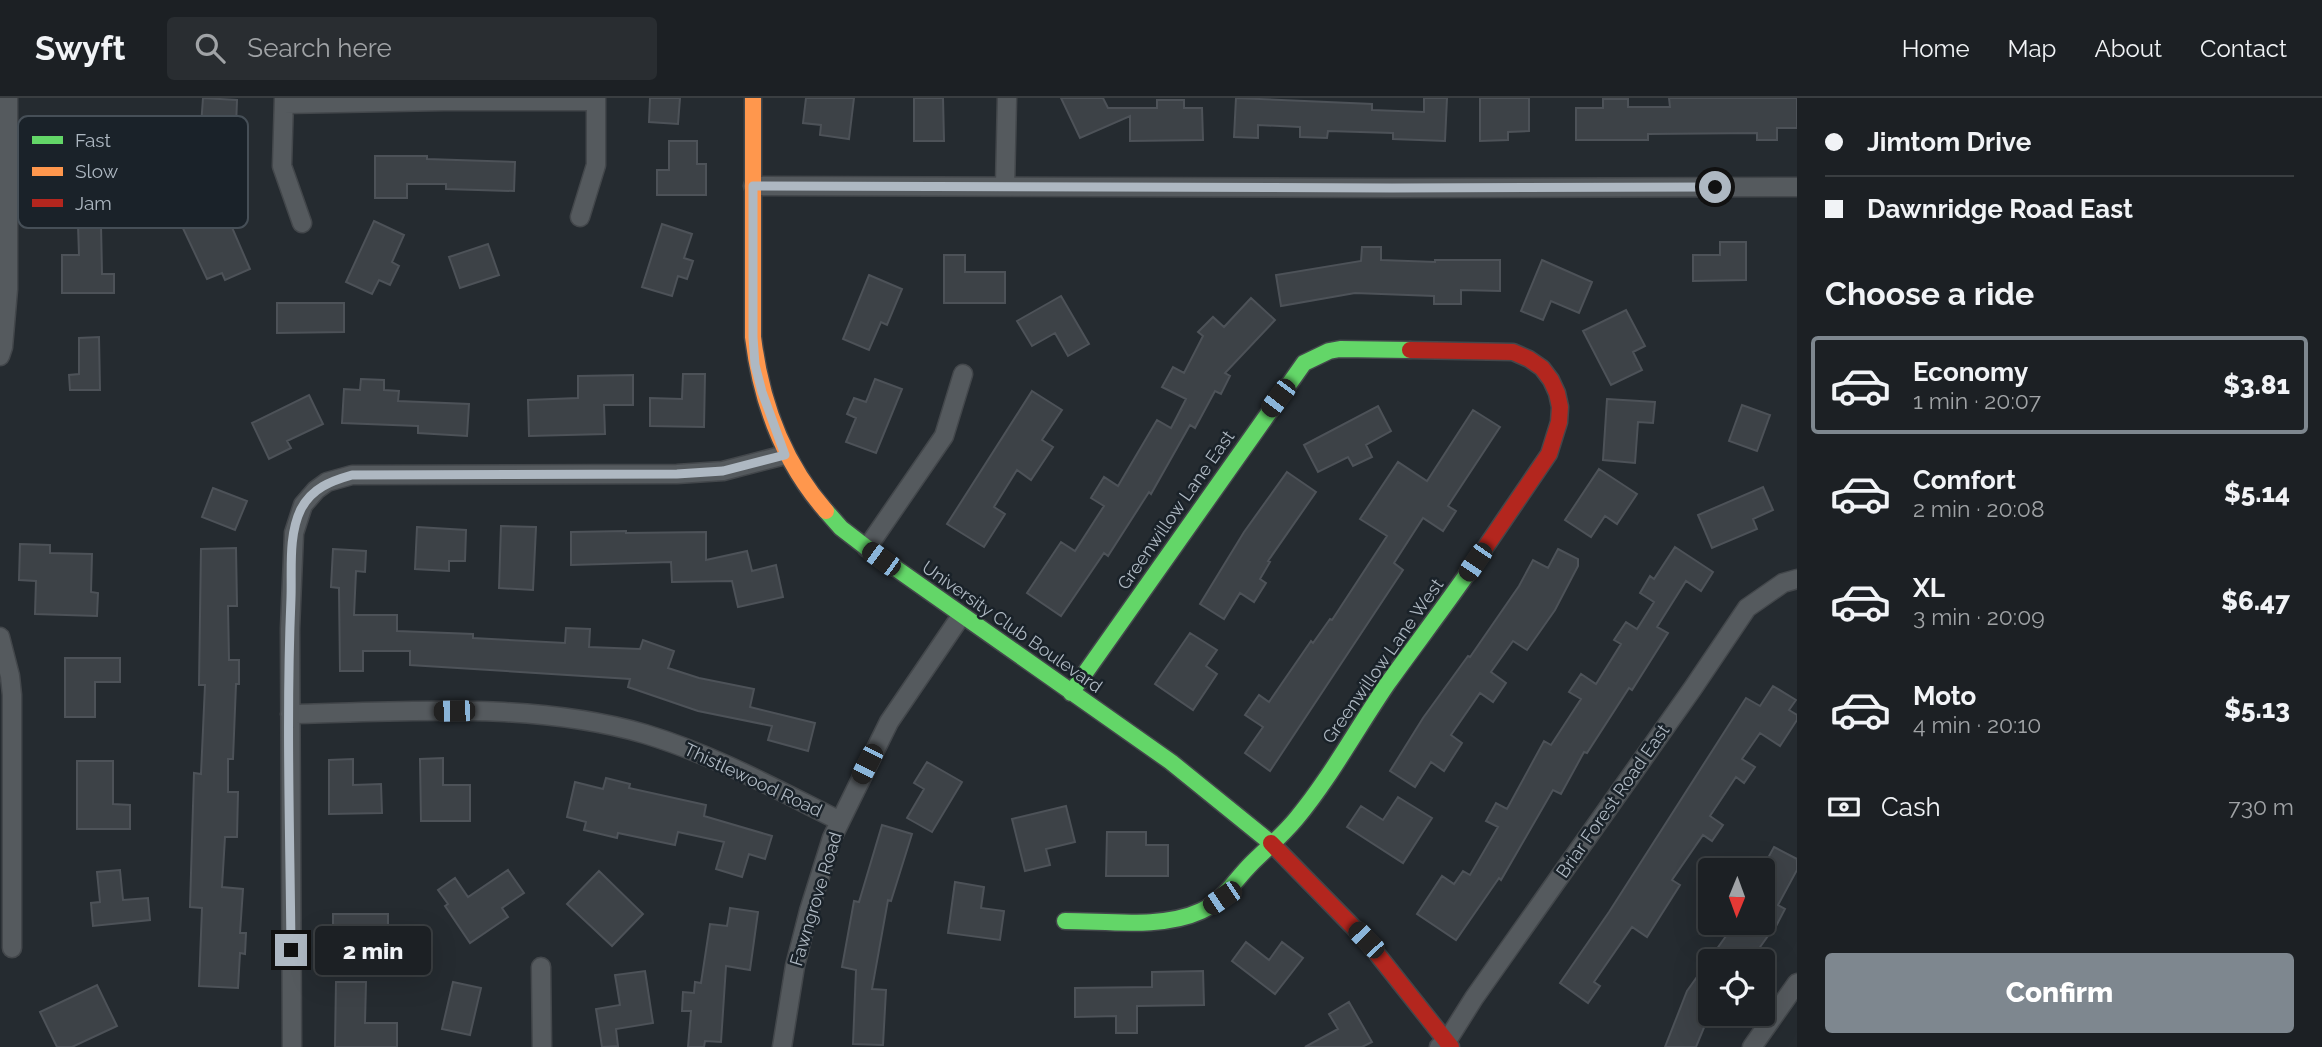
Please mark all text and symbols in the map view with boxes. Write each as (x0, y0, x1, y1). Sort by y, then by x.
search box (167, 17, 657, 80)
text: Swyft (35, 29, 125, 68)
icon: search (191, 29, 229, 67)
text: Search here (247, 33, 392, 63)
text: Home (1902, 34, 1970, 63)
text: Map (2008, 34, 2056, 63)
text: About (2094, 34, 2162, 63)
text: Contact (2200, 34, 2287, 63)
legend (18, 116, 248, 228)
text: Jimtom Drive (1867, 127, 2031, 157)
text: Fast (75, 129, 111, 151)
text: Slow (75, 160, 119, 182)
route start (1699, 171, 1731, 203)
text: Jam (75, 192, 112, 214)
text: Dawnridge Road East (1867, 194, 2133, 224)
text: Choose a ride (1825, 275, 2034, 312)
icon: car (1829, 354, 1892, 417)
text: Economy (1913, 357, 2028, 387)
text: $3.81 (2223, 370, 2290, 400)
car (1257, 375, 1300, 421)
text: 1 min · 20:07 (1913, 387, 2041, 414)
street label: Greenwillow Lane East (1113, 426, 1238, 593)
icon: car (1829, 462, 1892, 525)
text: Comfort (1913, 465, 2016, 495)
text: $5.14 (2224, 478, 2290, 508)
text: 2 min · 20:08 (1913, 495, 2045, 522)
car (858, 538, 905, 580)
car (1455, 539, 1496, 585)
street label: University Club Boulevard (918, 556, 1106, 697)
icon: car (1829, 570, 1892, 633)
text: XL (1913, 573, 1945, 603)
street label: Greenwillow Lane West (1318, 574, 1447, 747)
text: $6.47 (2221, 586, 2290, 616)
text: 3 min · 20:09 (1913, 603, 2045, 630)
icon: car (1829, 678, 1892, 741)
text: Moto (1913, 681, 1976, 711)
text: $5.13 (2224, 694, 2290, 724)
car (433, 700, 476, 722)
text: 4 min · 20:10 (1913, 711, 2041, 738)
street label: Briar Forest Road East (1552, 720, 1673, 881)
street label: Thistlewood Road (681, 738, 826, 821)
car (849, 741, 886, 787)
icon: cash (1825, 788, 1863, 826)
text: Cash (1881, 792, 1941, 822)
text: 730 m (2228, 793, 2294, 820)
street label: Fawngrove Road (785, 829, 846, 968)
north arrow (1698, 858, 1774, 934)
map controls (1698, 858, 1775, 1026)
car (1199, 878, 1246, 918)
car (1344, 918, 1389, 962)
callout: 2 min (316, 926, 431, 974)
route end (275, 934, 307, 966)
text: 2 min (343, 937, 403, 964)
button: locate (1698, 949, 1775, 1026)
button: Confirm (1825, 953, 2294, 1033)

